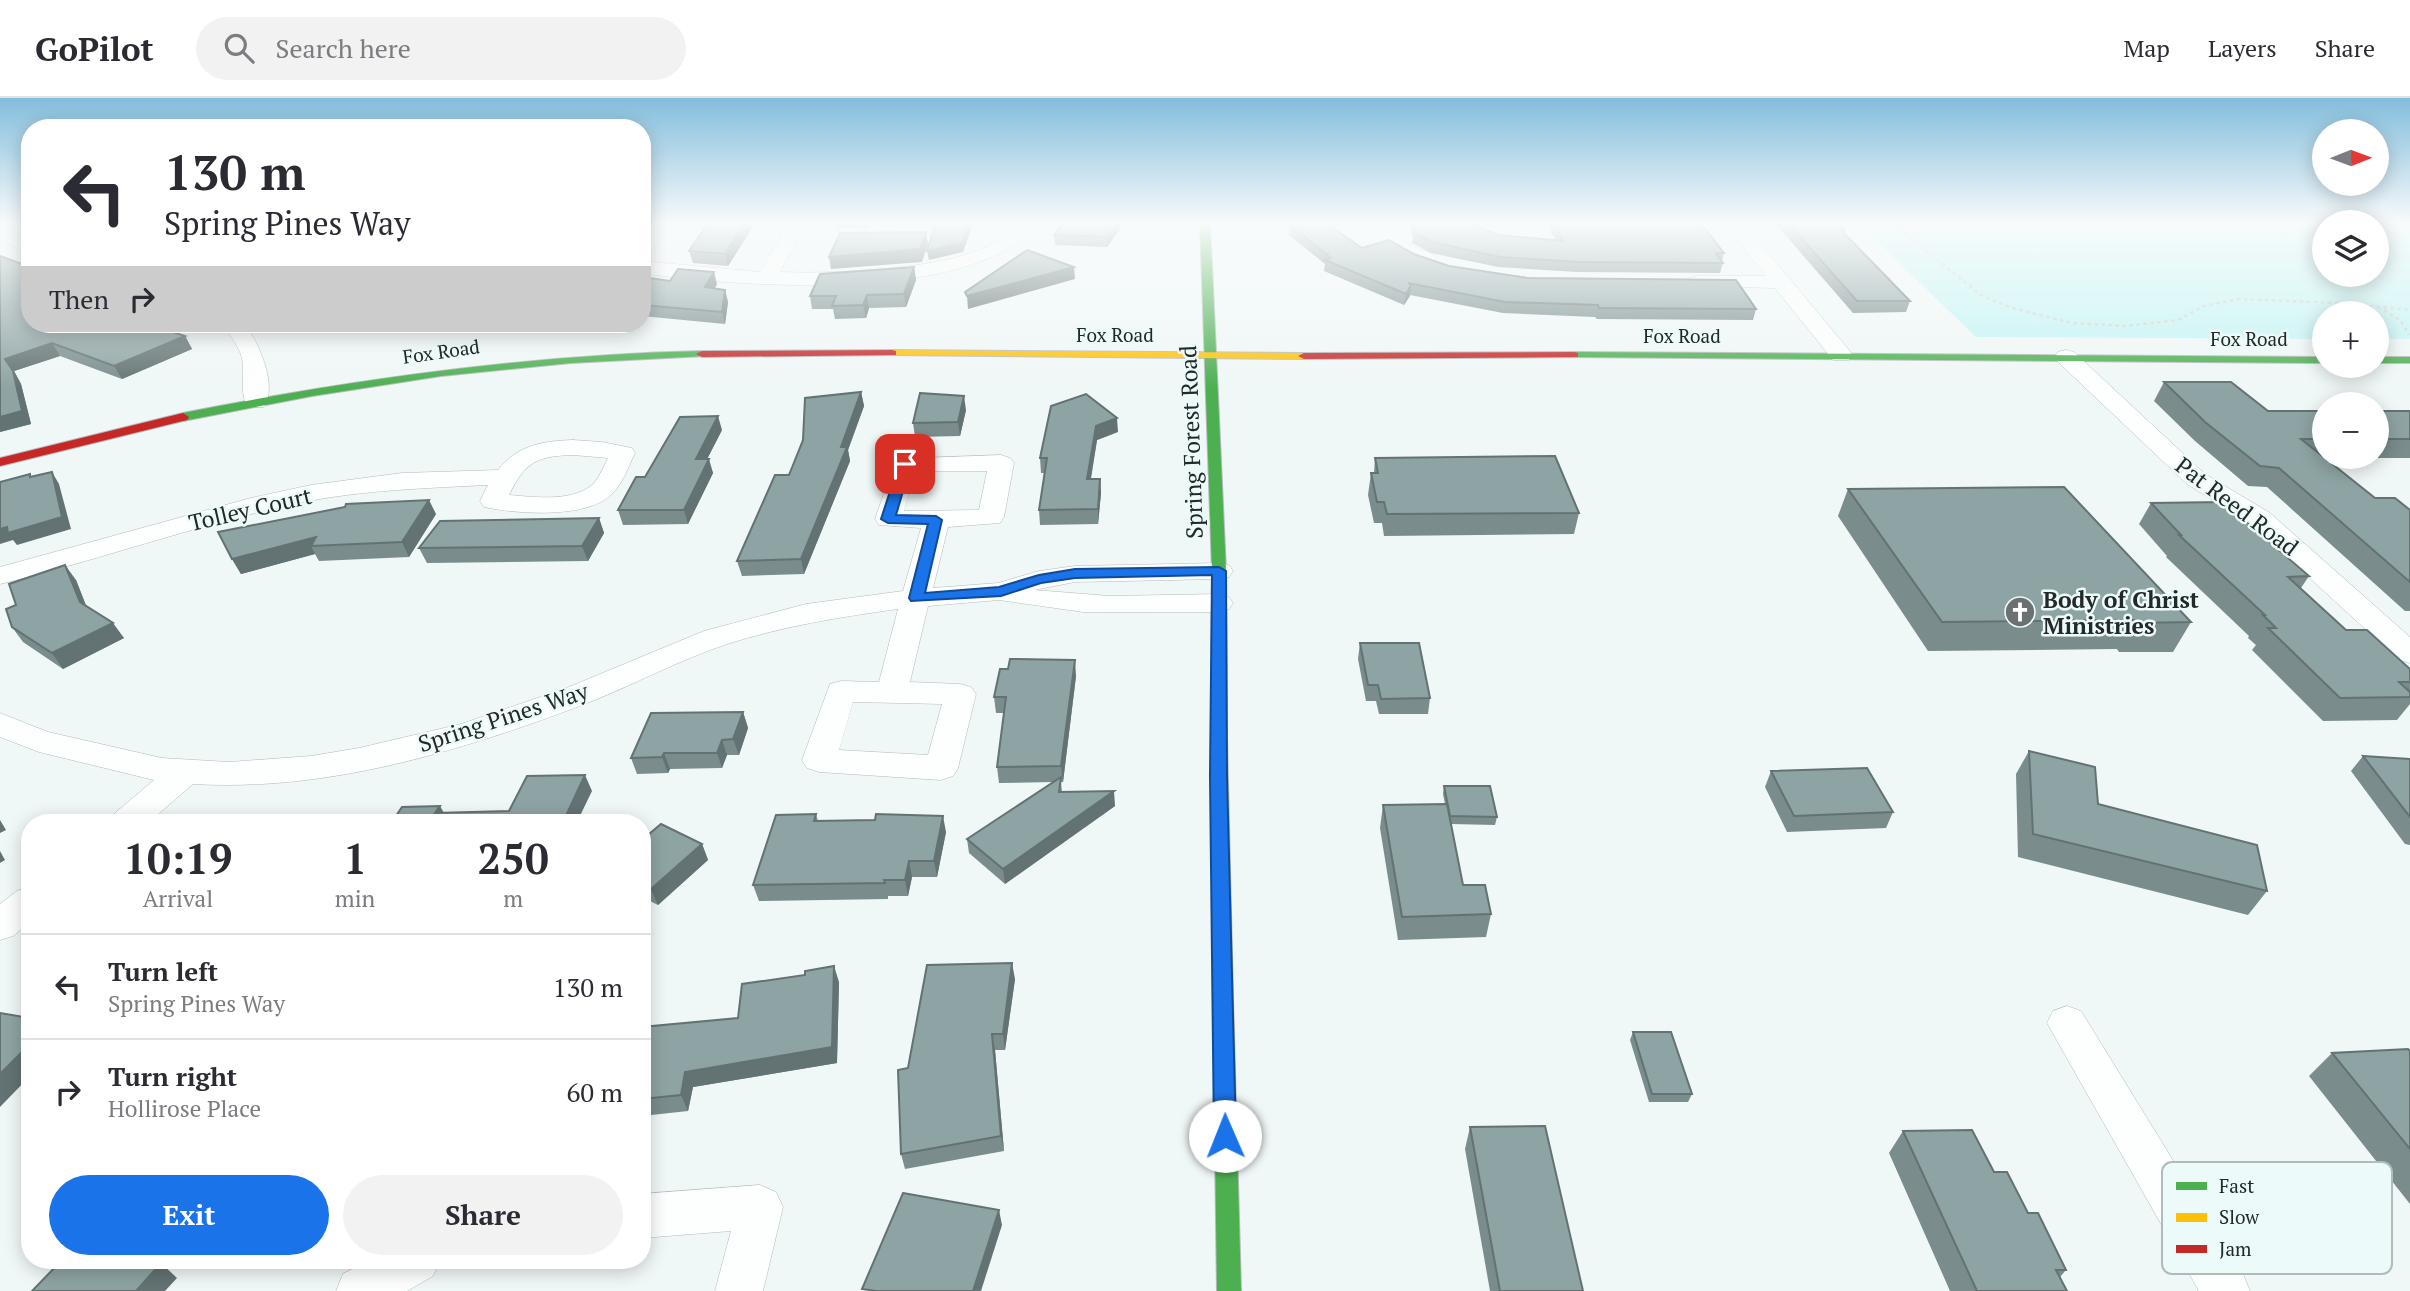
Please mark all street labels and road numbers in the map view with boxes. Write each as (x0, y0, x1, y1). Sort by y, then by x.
street label: Fox Road (1076, 322, 1154, 347)
street label: Fox Road (1643, 323, 1721, 348)
street label: Fox Road (2210, 326, 2288, 351)
street label: Fox Road (401, 333, 482, 369)
street label: Spring Forest Road (1172, 345, 1210, 539)
street label: Pat Reed Road (2169, 450, 2305, 563)
street label: Tolley Court (185, 480, 315, 538)
street label: Spring Pines Way (414, 675, 592, 759)

